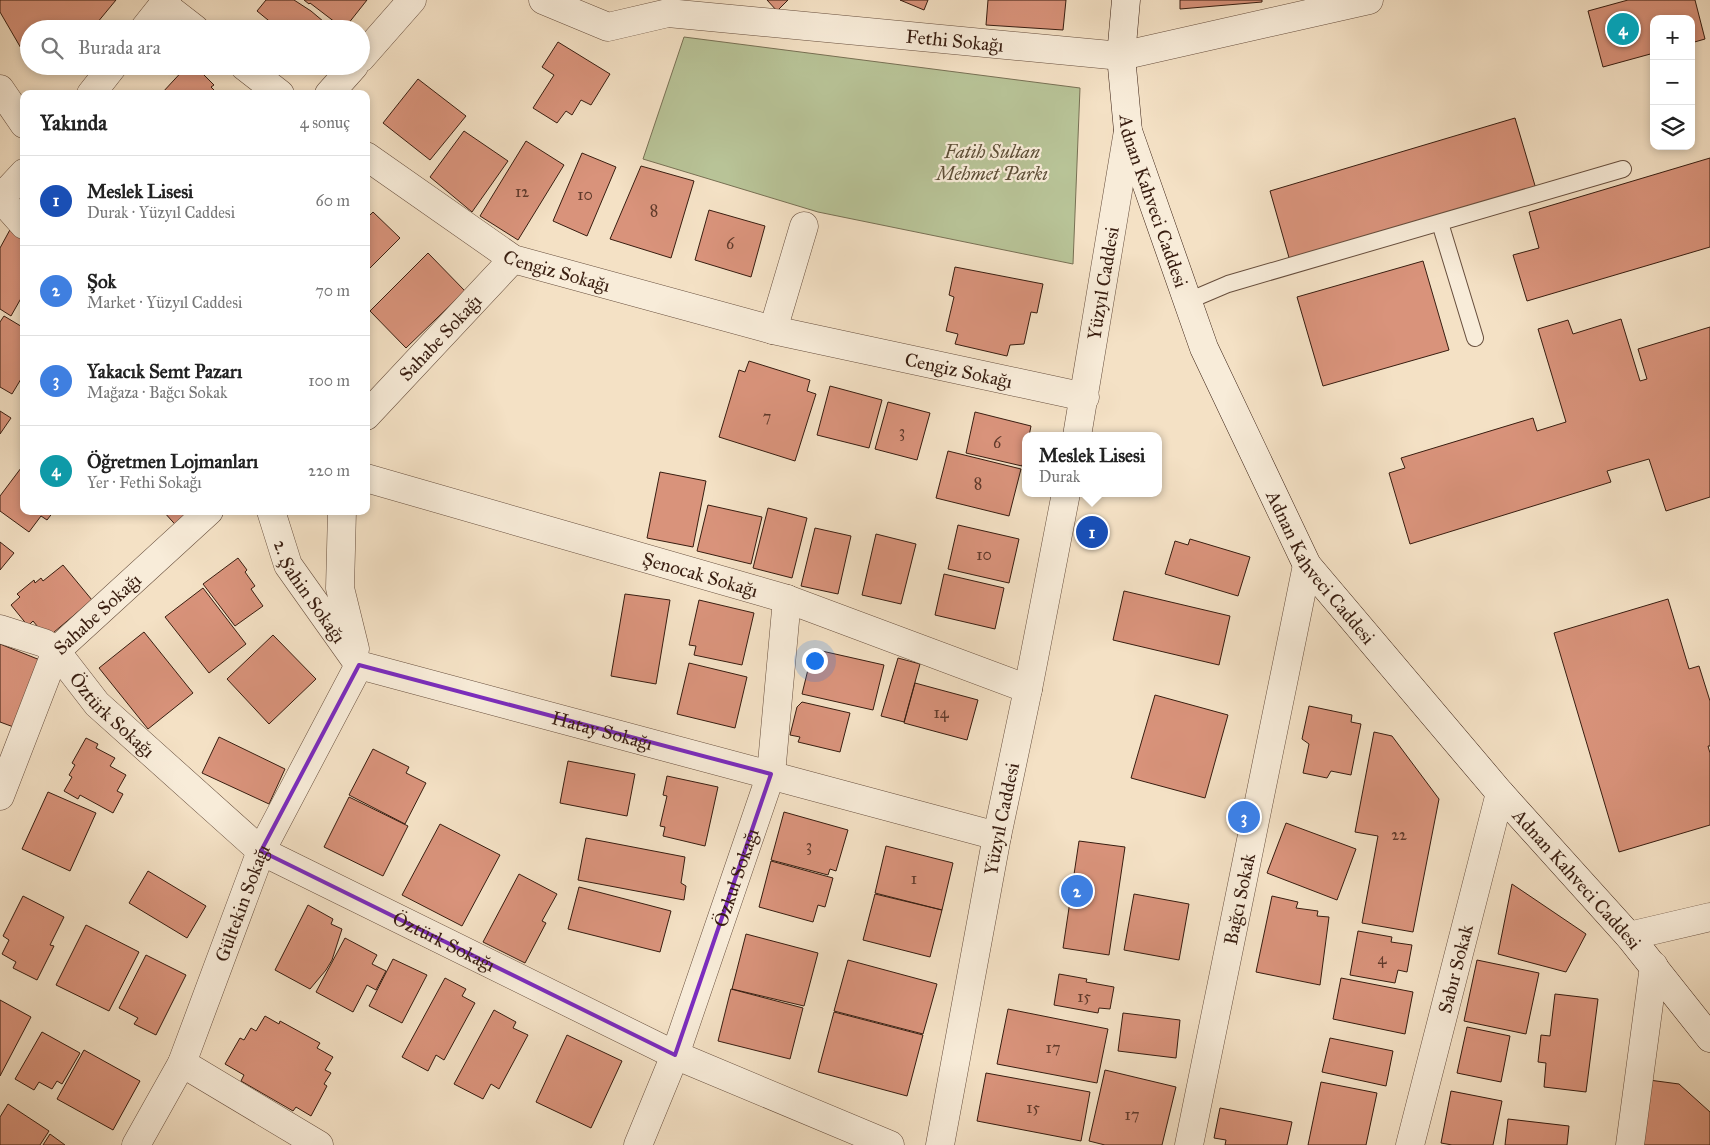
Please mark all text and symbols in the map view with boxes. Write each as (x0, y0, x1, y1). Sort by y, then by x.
pin: 4 (1607, 10, 1639, 48)
map controls (1650, 15, 1695, 150)
button: + (1650, 15, 1695, 60)
search box (20, 20, 370, 75)
street label: Fethi Sokağı (905, 25, 1005, 57)
icon: search (38, 34, 66, 62)
text: Burada ara (78, 36, 161, 59)
button: − (1650, 60, 1695, 105)
button: layers (1650, 105, 1695, 150)
text: Yakında (40, 110, 107, 136)
text: 4 sonuç (300, 113, 350, 132)
street label: Adnan Kahveci Caddesi (1114, 113, 1193, 291)
park label: Fatih Sultan Mehmet Parkı (934, 140, 1048, 185)
text: Meslek Lisesi (87, 180, 193, 203)
house number: 12 (515, 182, 529, 201)
house number: 10 (577, 185, 593, 204)
text: 1 (53, 191, 59, 210)
text: 60 m (316, 191, 350, 210)
house number: 8 (650, 201, 658, 220)
text: Durak · Yüzyıl Caddesi (87, 203, 235, 222)
street label: Yüzyıl Caddesi (1082, 225, 1124, 342)
house number: 6 (726, 234, 735, 253)
street label: Cengiz Sokağı (498, 245, 613, 297)
text: Şok (87, 270, 116, 293)
text: 2 (52, 281, 60, 300)
text: 70 m (315, 281, 350, 300)
street label: Sahabe Sokağı (394, 289, 486, 386)
text: Market · Yüzyıl Caddesi (87, 293, 242, 312)
street label: Cengiz Sokağı (903, 348, 1015, 393)
text: Yakacık Semt Pazarı (87, 360, 242, 383)
text: 3 (53, 371, 59, 390)
text: 100 m (308, 371, 350, 390)
text: Mağaza · Bağcı Sokak (87, 383, 227, 402)
house number: 7 (763, 407, 771, 426)
house number: 3 (899, 422, 905, 441)
popup (1022, 432, 1162, 497)
house number: 6 (993, 433, 1002, 452)
text: Meslek Lisesi (1039, 444, 1145, 467)
text: Öğretmen Lojmanları (87, 450, 258, 473)
text: 4 (52, 461, 60, 480)
text: 220 m (308, 461, 350, 480)
text: Durak (1039, 467, 1080, 486)
text: Yer · Fethi Sokağı (87, 473, 202, 492)
house number: 8 (974, 474, 982, 493)
street label: Adnan Kahveci Caddesi (1261, 486, 1380, 649)
pin: 1 (1076, 513, 1108, 551)
street label: 2. Şahin Sokağı (269, 537, 351, 647)
house number: 10 (976, 545, 992, 564)
street label: Şenocak Sokağı (640, 547, 761, 602)
street label: Sahabe Sokağı (49, 568, 146, 660)
your location (802, 648, 828, 674)
street label: Öztürk Sokağı (65, 668, 160, 762)
house number: 14 (933, 703, 950, 722)
street label: Hatay Sokağı (549, 706, 655, 755)
street label: Yüzyıl Caddesi (979, 760, 1024, 877)
pin: 3 (1228, 798, 1260, 836)
street label: Adnan Kahveci Caddesi (1507, 803, 1646, 954)
street label: Özkul Sokağı (709, 825, 764, 930)
house number: 22 (1391, 825, 1407, 844)
house number: 3 (806, 836, 812, 855)
street label: Gültekin Sokağı (210, 840, 275, 965)
street label: Bağcı Sokak (1219, 851, 1260, 947)
house number: 1 (911, 869, 917, 888)
pin: 2 (1061, 872, 1093, 910)
street label: Öztürk Sokağı (389, 907, 499, 977)
street label: Sabır Sokak (1433, 922, 1478, 1016)
house number: 4 (1378, 949, 1388, 968)
house number: 15 (1077, 987, 1091, 1006)
house number: 17 (1046, 1038, 1060, 1057)
house number: 15 (1026, 1098, 1040, 1117)
house number: 17 (1125, 1105, 1139, 1124)

